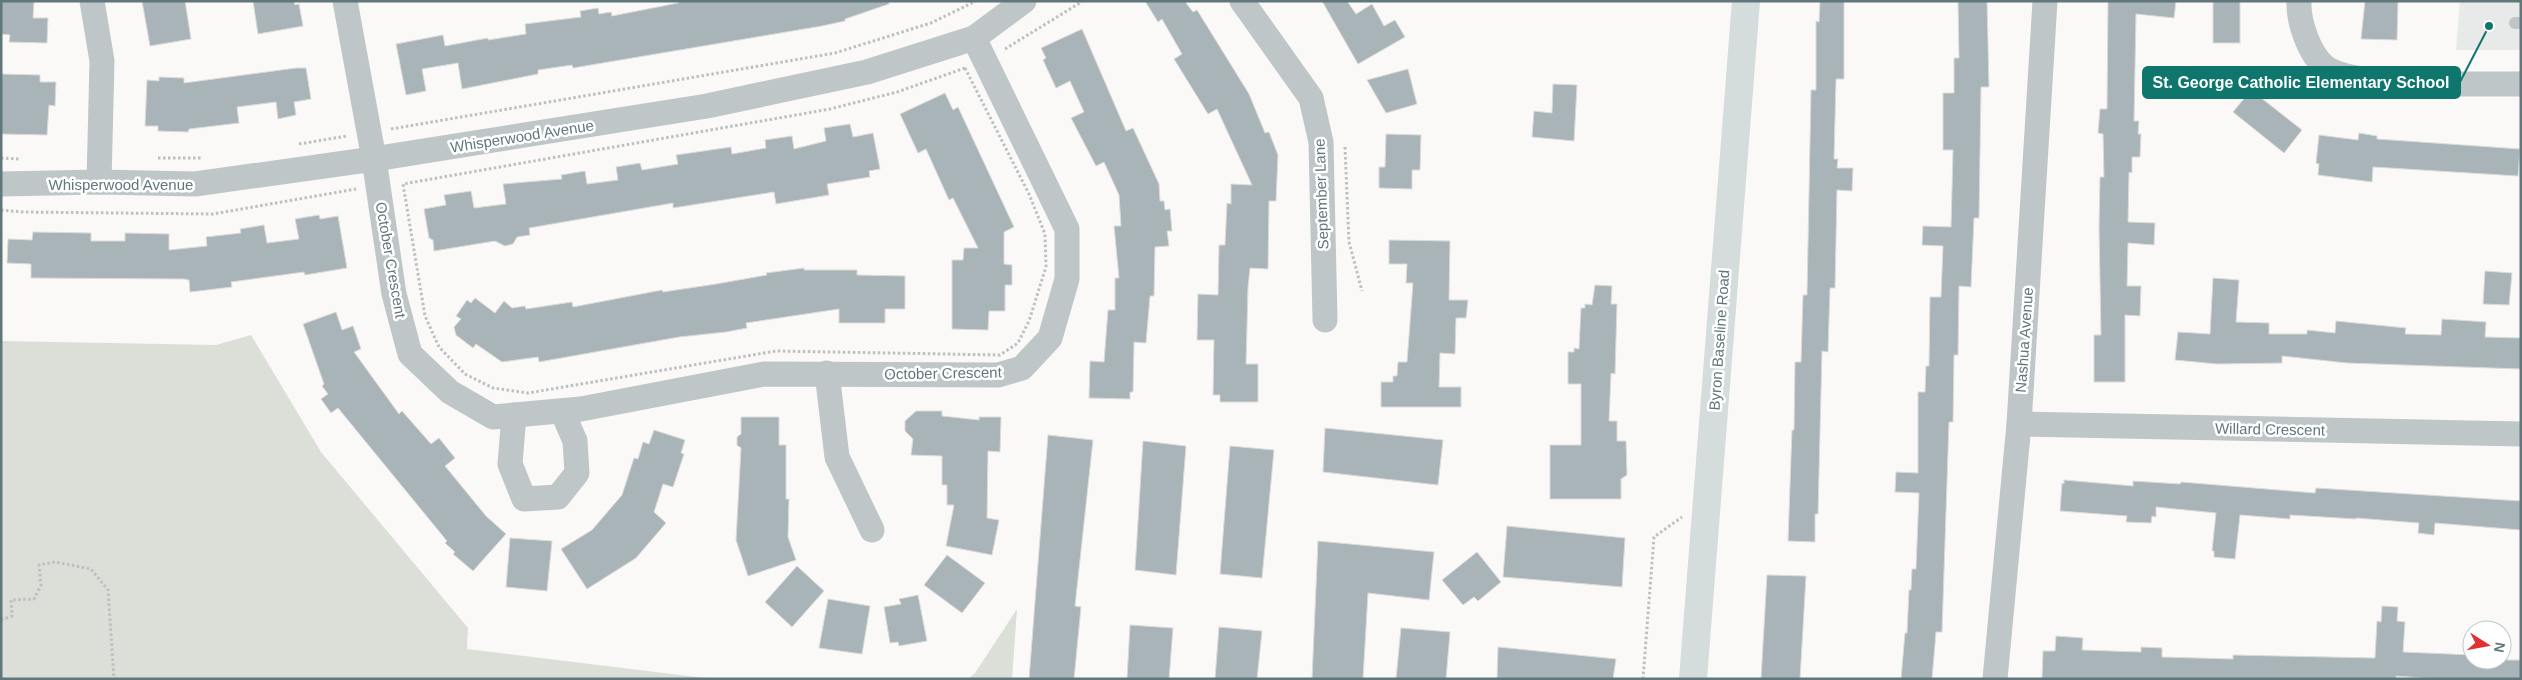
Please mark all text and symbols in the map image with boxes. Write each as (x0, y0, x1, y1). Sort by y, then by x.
callout: St. George Catholic Elementary School (2143, 67, 2460, 98)
text: St. George Catholic Elementary School (2153, 74, 2449, 91)
street label: Whisperwood Avenue (449, 116, 595, 156)
street label: September Lane (1311, 138, 1331, 250)
street label: Whisperwood Avenue (49, 176, 193, 193)
street label: October Crescent (372, 201, 410, 320)
street label: Byron Baseline Road (1706, 269, 1732, 411)
street label: Nashua Avenue (2012, 287, 2036, 393)
street label: October Crescent (884, 363, 1003, 383)
street label: Willard Crescent (2215, 420, 2326, 438)
north arrow (2462, 620, 2512, 670)
text: N (2491, 641, 2509, 654)

